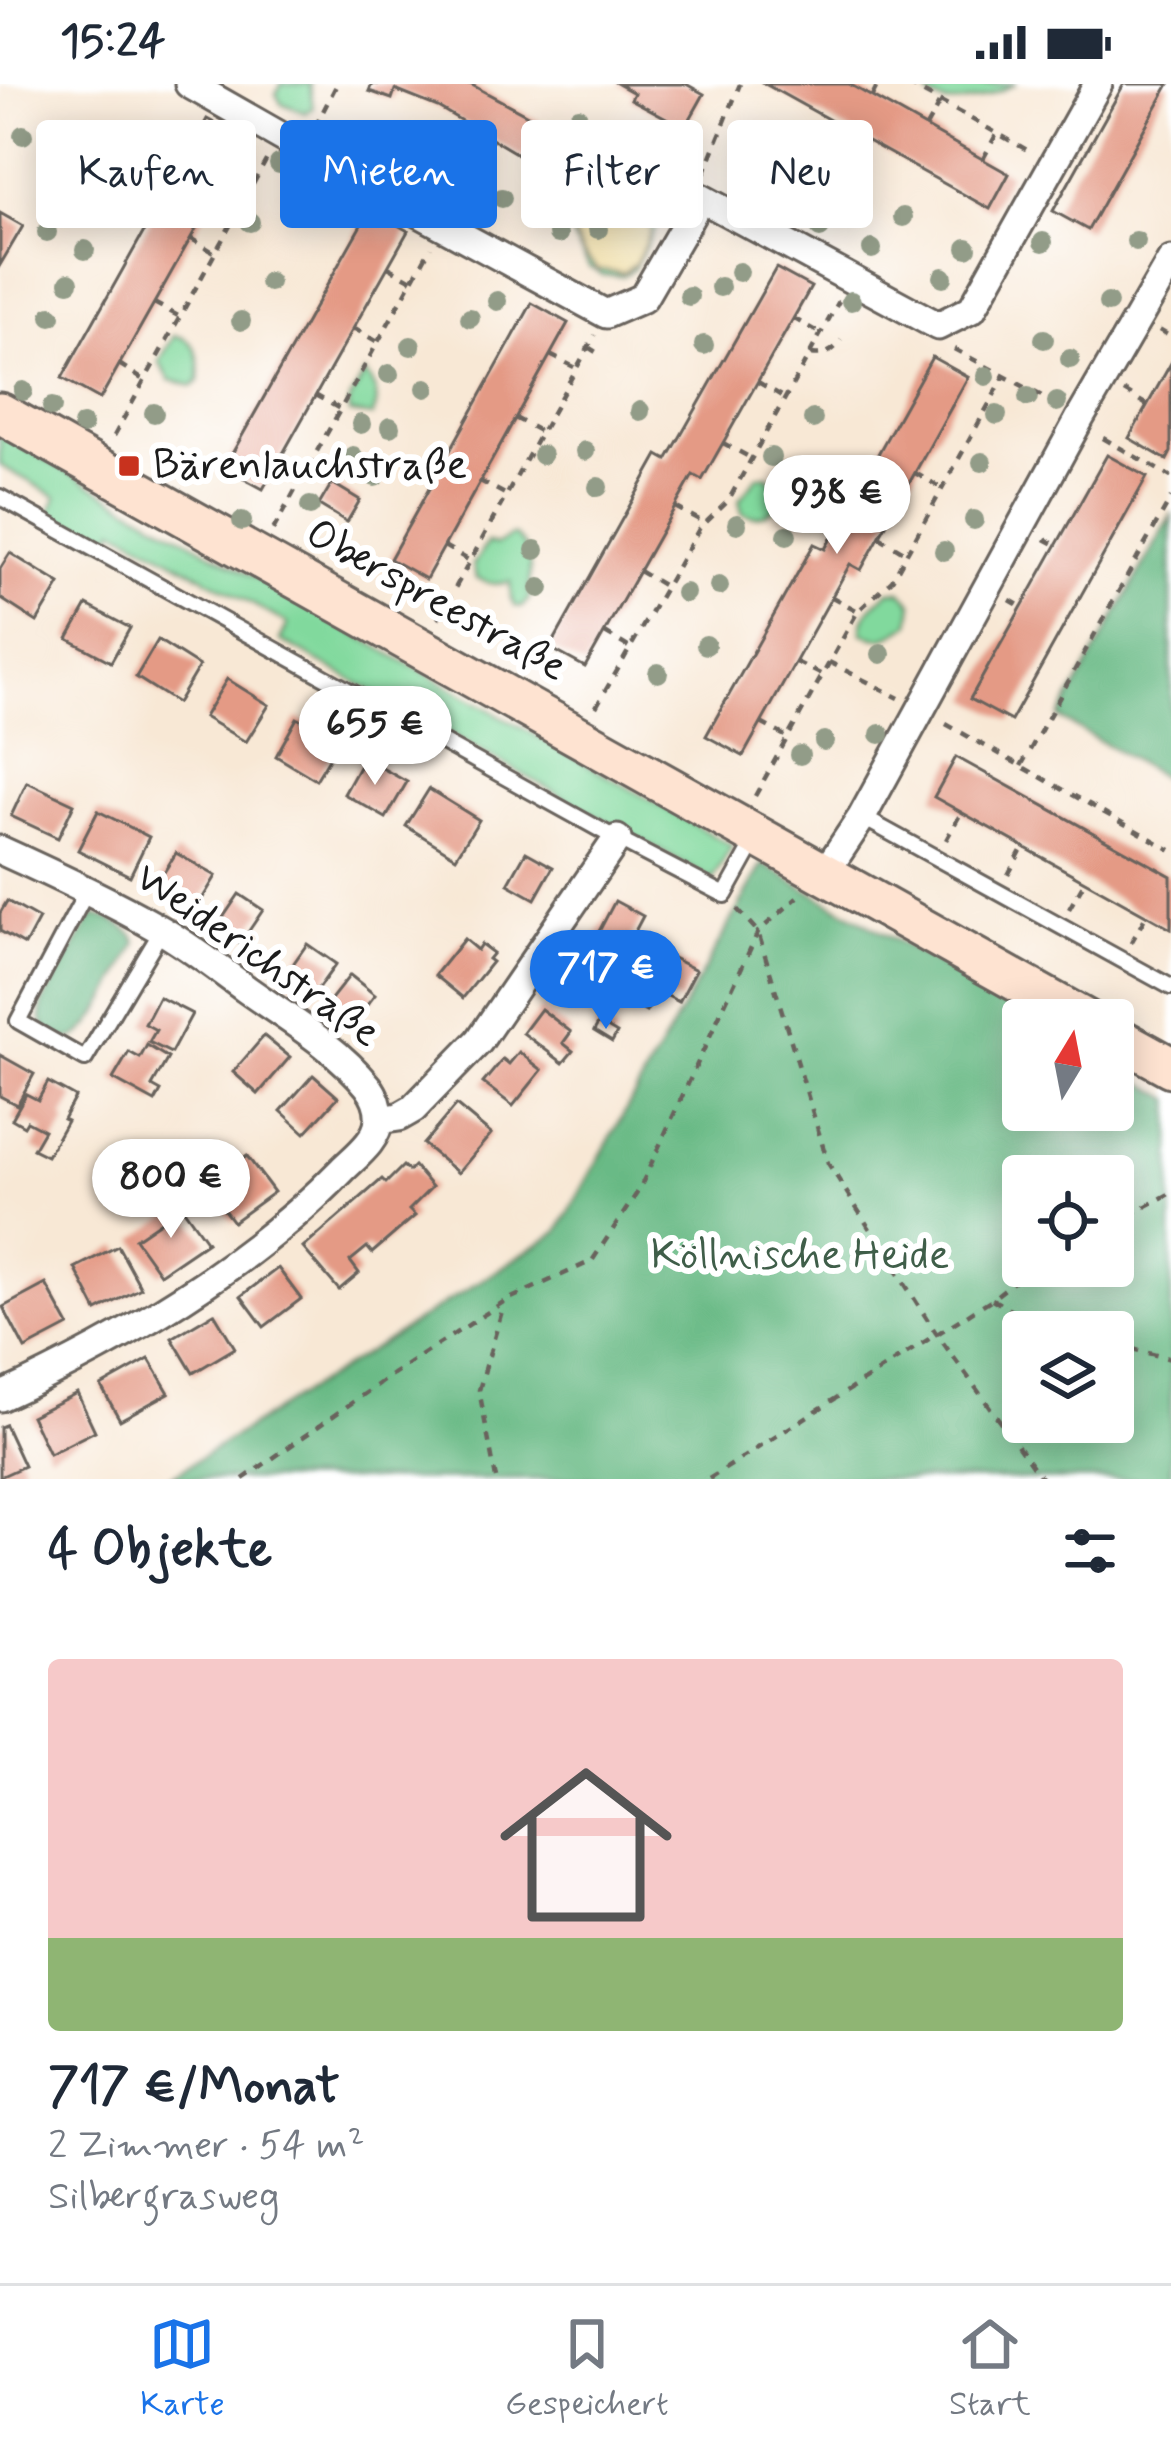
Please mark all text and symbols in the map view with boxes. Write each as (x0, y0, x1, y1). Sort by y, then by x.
text: 15:24 (60, 13, 165, 72)
chip: Kaufen (36, 120, 256, 228)
chip: Mieten (280, 120, 497, 228)
chip: Filter (521, 120, 703, 228)
chip: Neu (727, 120, 873, 228)
place label: Bärenlauchstraße (153, 439, 467, 494)
marker: Bärenlauchstraße (116, 453, 142, 479)
pin: 938 € (753, 455, 921, 557)
text: 938 € (791, 468, 883, 519)
street label: Oberspreestraße (296, 507, 576, 695)
pin: 655 € (291, 686, 459, 788)
text: 655 € (326, 699, 424, 750)
street label: Weiderichstraße (124, 851, 390, 1061)
pin: 717 € (522, 930, 690, 1032)
text: 717 € (557, 943, 655, 994)
north arrow (1002, 999, 1134, 1131)
map controls (1002, 999, 1134, 1443)
pin: 800 € (87, 1139, 255, 1241)
text: 800 € (119, 1152, 223, 1203)
button: locate (1002, 1155, 1134, 1287)
park label: Köllnische Heide (651, 1229, 949, 1284)
button: layers (1002, 1311, 1134, 1443)
text: 4 Objekte (48, 1518, 272, 1584)
icon: filters (1057, 1518, 1123, 1584)
icon: home (478, 1737, 694, 1953)
text: 717 €/Monat (48, 2055, 340, 2121)
text: 2 Zimmer · 54 m² (48, 2121, 365, 2172)
text: Silbergrasweg (48, 2172, 279, 2223)
tab: Karte (140, 2311, 225, 2427)
tab: Gespeichert (505, 2311, 669, 2427)
tab: Start (949, 2311, 1031, 2427)

